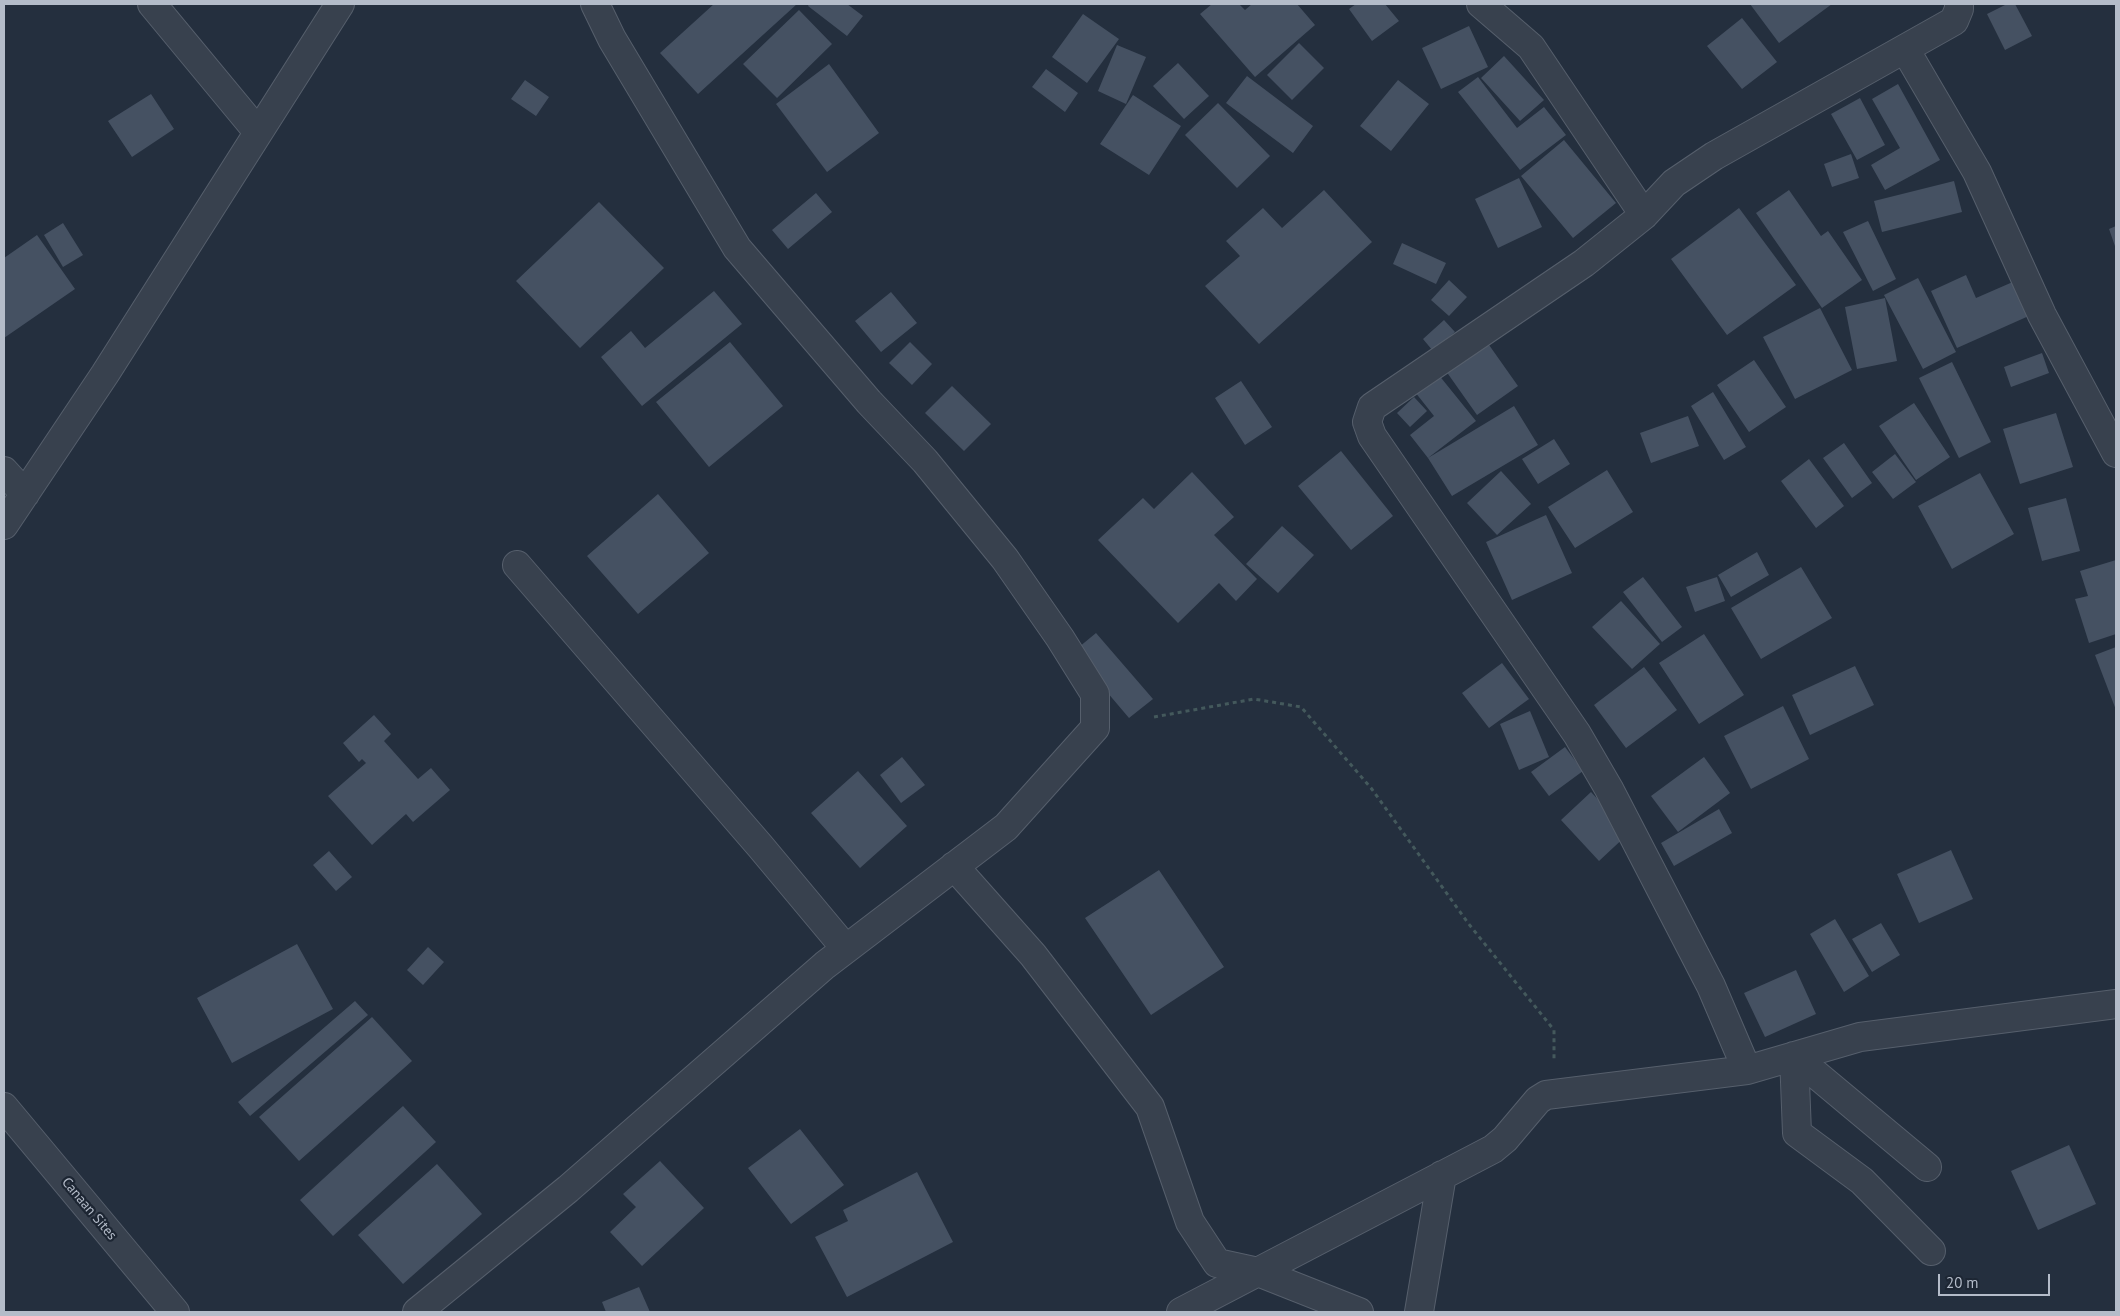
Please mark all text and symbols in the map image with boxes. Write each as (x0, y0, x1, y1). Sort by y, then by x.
street label: Canaan Sites (58, 1174, 120, 1244)
scale bar (1940, 1264, 2052, 1296)
text: 20 m (1946, 1273, 1979, 1292)

